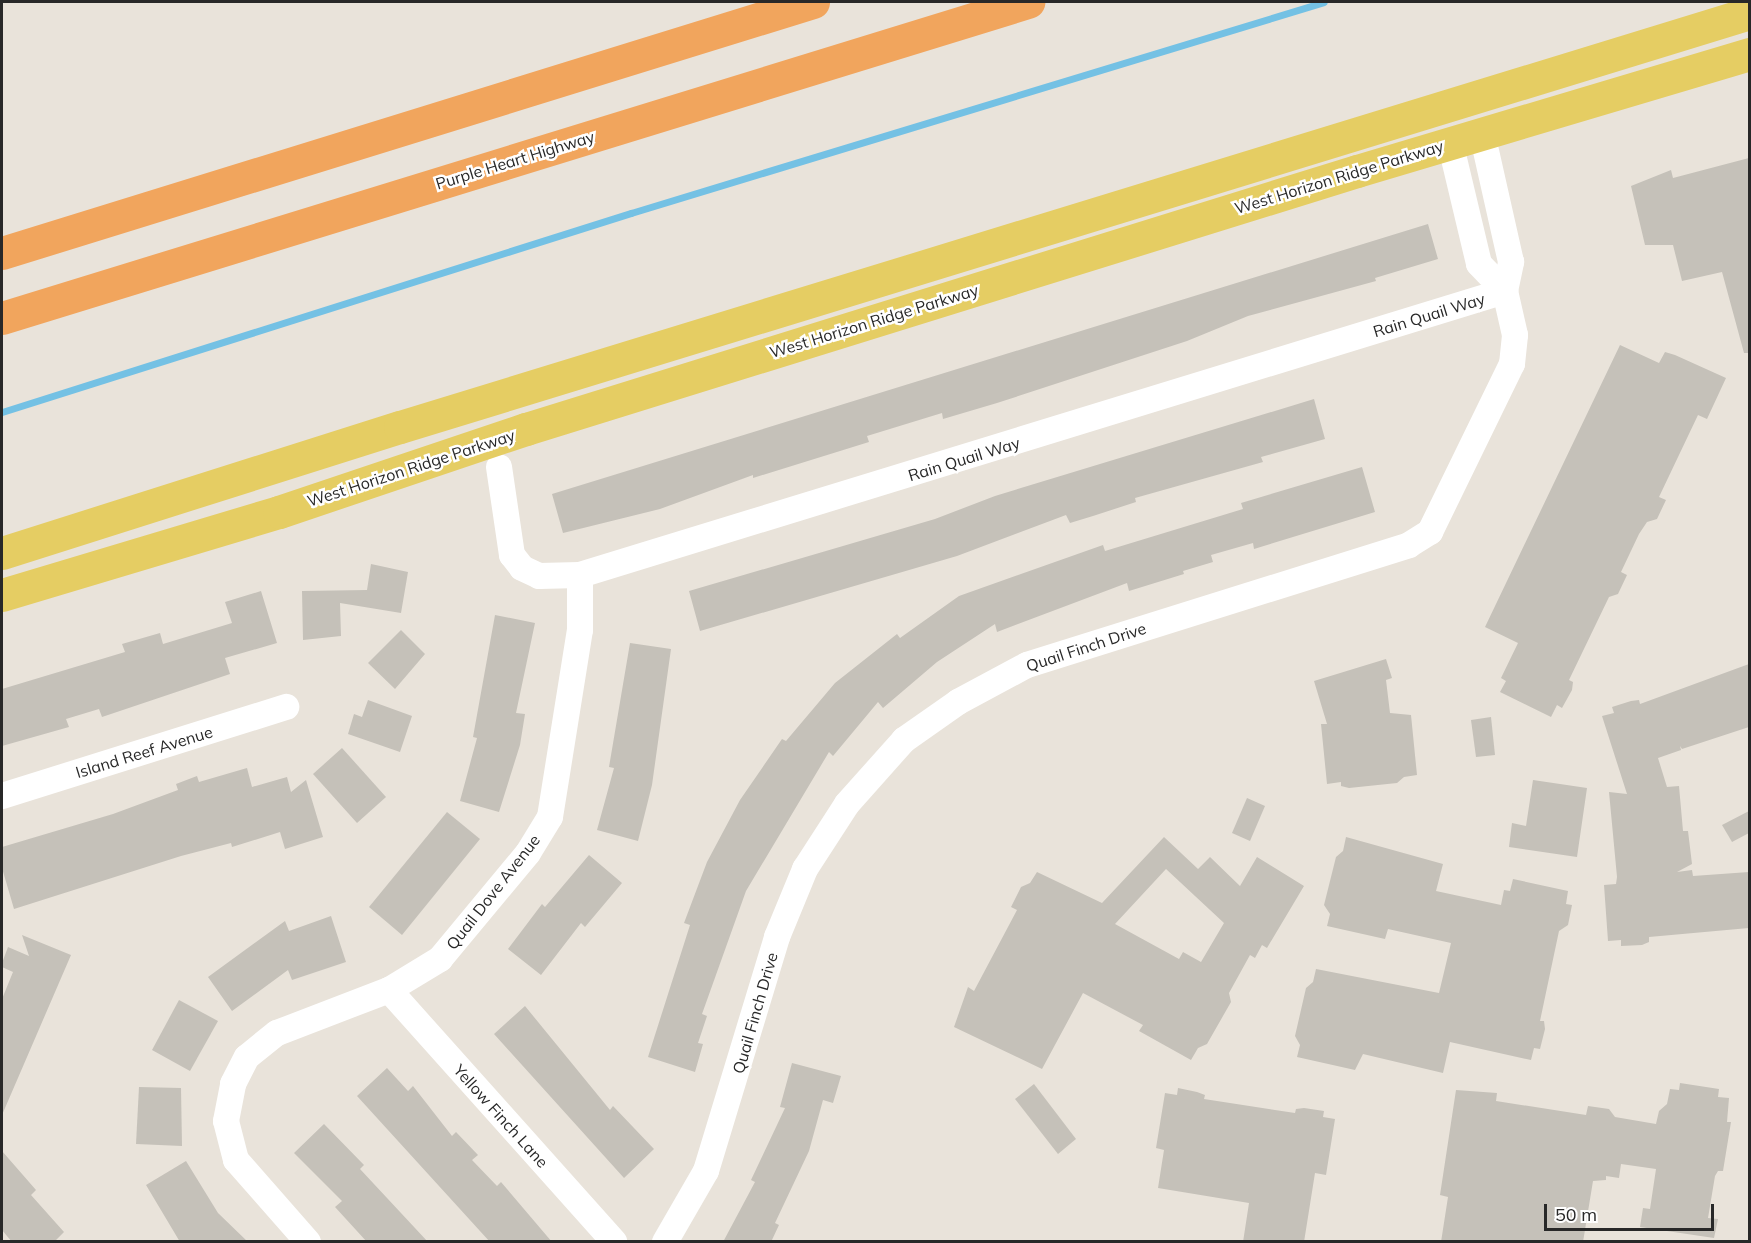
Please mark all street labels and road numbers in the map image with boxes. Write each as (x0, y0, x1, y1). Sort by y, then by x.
street label: Purple Heart Highway (433, 127, 597, 193)
street label: West Horizon Ridge Parkway (1232, 136, 1446, 218)
street label: West Horizon Ridge Parkway (767, 280, 981, 362)
street label: Rain Quail Way (1371, 289, 1487, 341)
street label: West Horizon Ridge Parkway (305, 425, 517, 511)
street label: Rain Quail Way (906, 433, 1022, 485)
street label: Quail Finch Drive (1023, 619, 1149, 675)
street label: Island Reef Avenue (73, 722, 215, 782)
street label: Quail Dove Avenue (442, 831, 544, 953)
street label: Quail Finch Drive (729, 950, 781, 1076)
street label: Yellow Finch Lane (450, 1061, 552, 1171)

